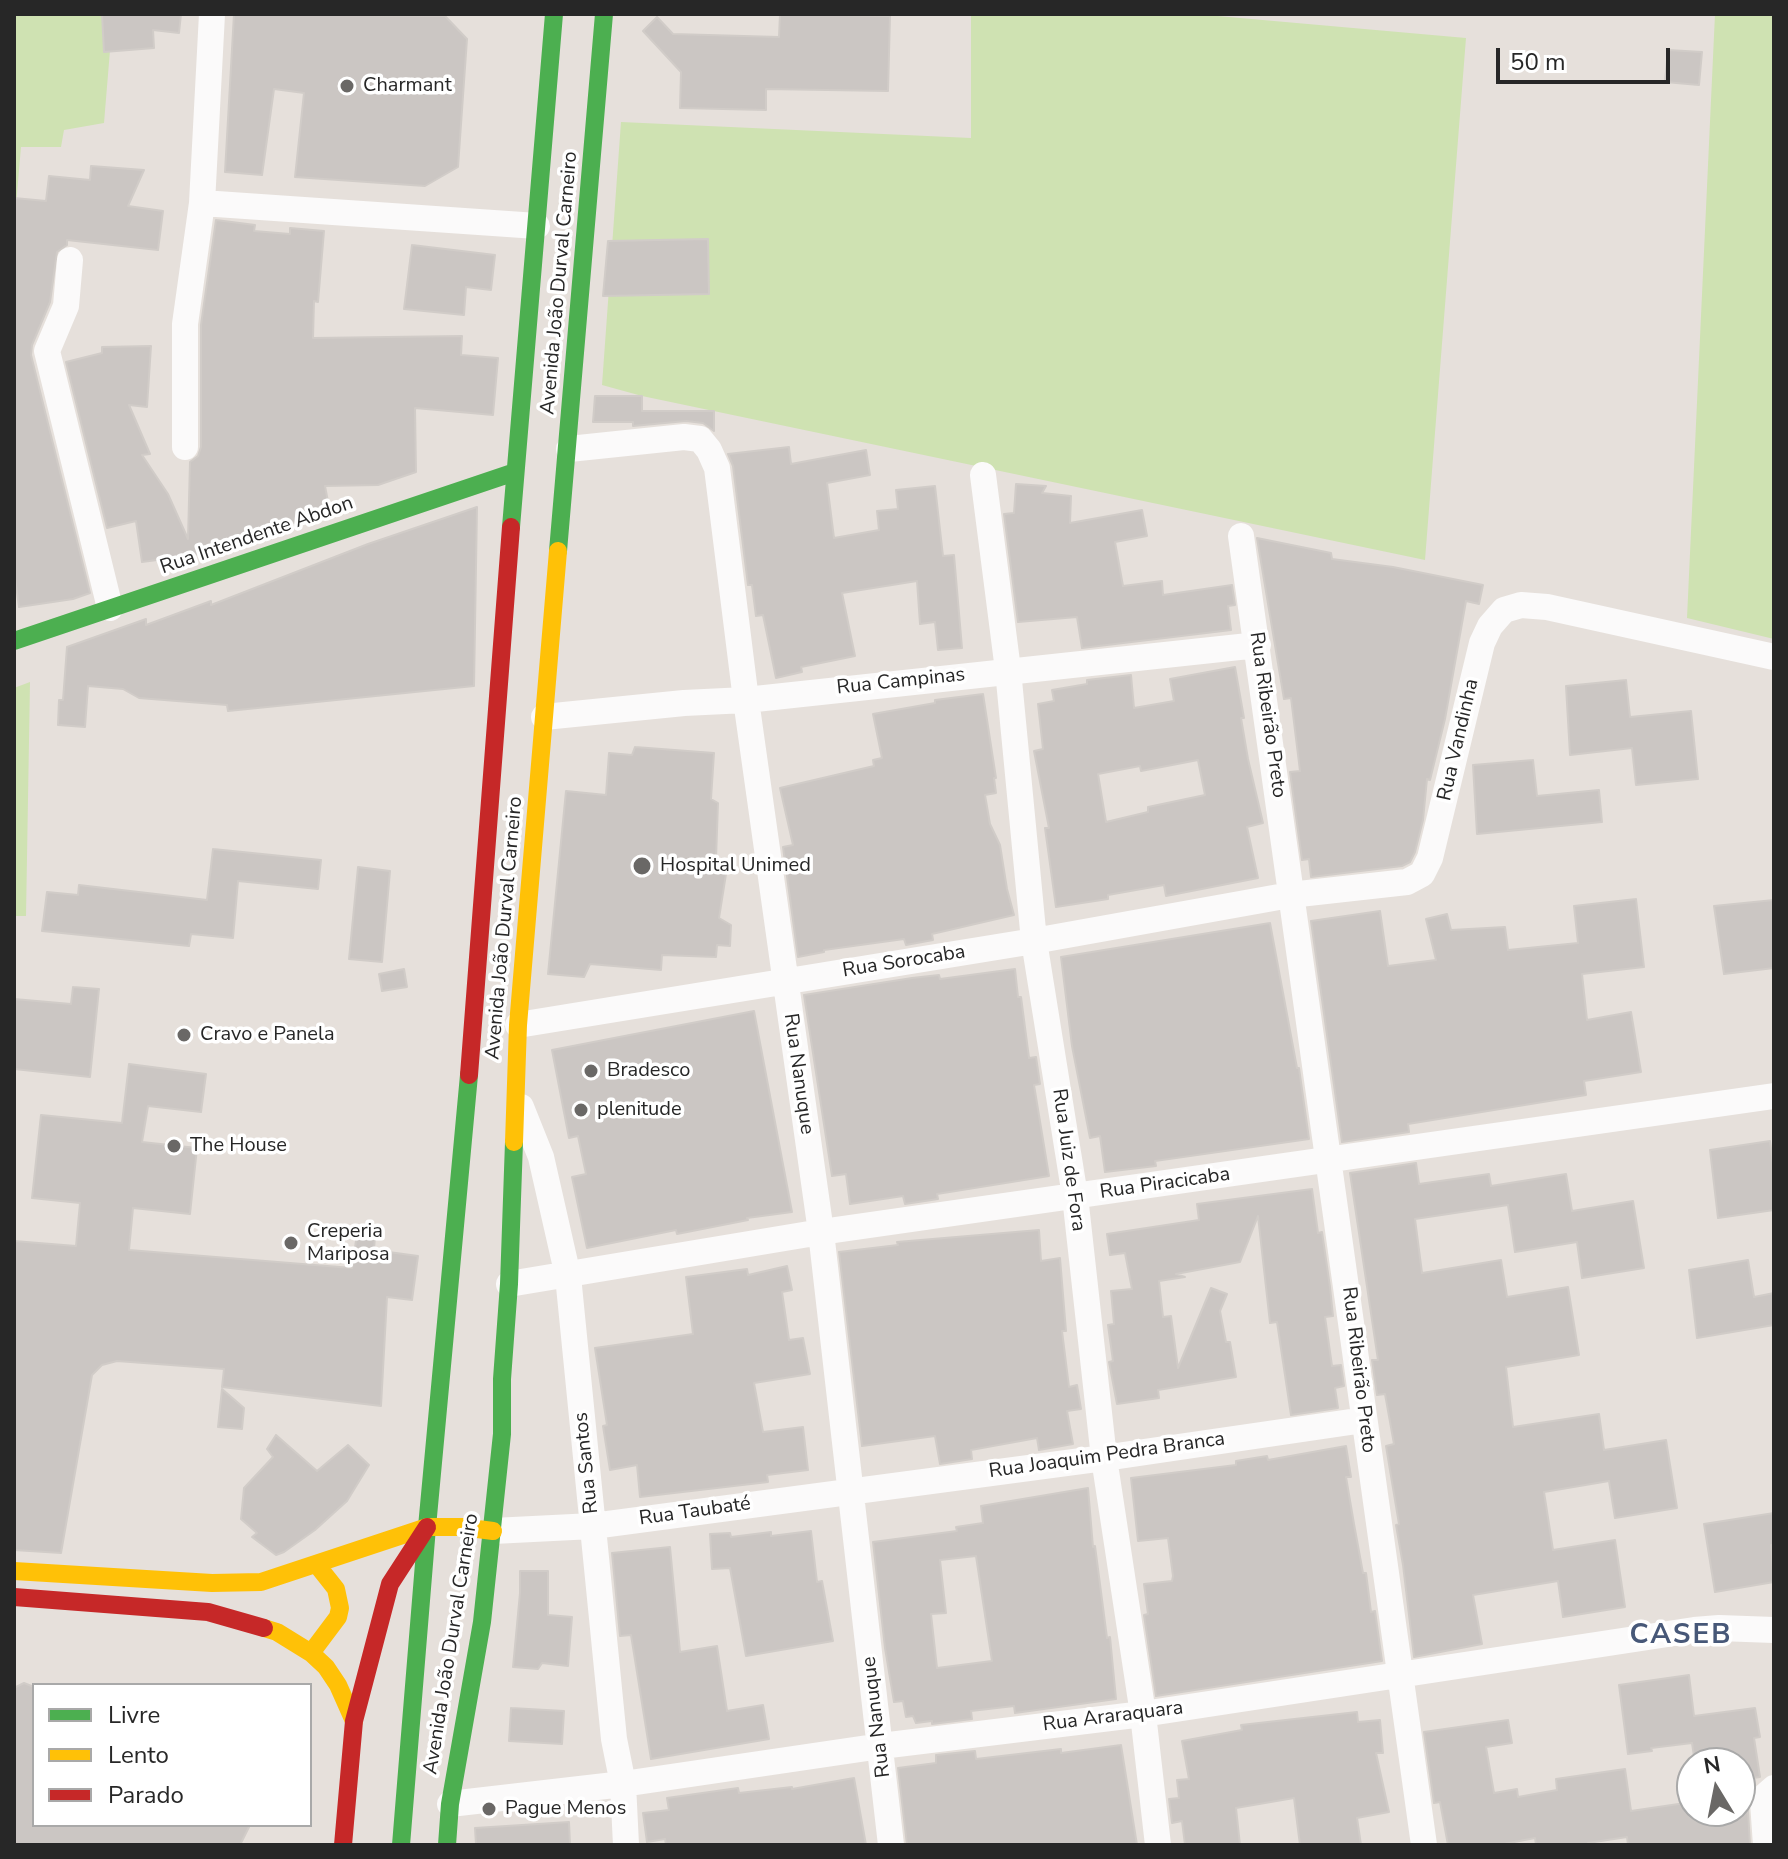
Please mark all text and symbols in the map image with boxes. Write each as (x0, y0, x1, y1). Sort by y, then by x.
scale bar (1500, 32, 1674, 82)
text: 50 m (1510, 46, 1566, 78)
place label: Charmant (363, 74, 452, 98)
marker: Charmant (338, 77, 356, 95)
street label: Avenida João Durval Carneiro (537, 150, 583, 416)
street label: Rua Intendente Abdon (157, 492, 357, 580)
street label: Rua Ribeirão Preto (1243, 630, 1291, 800)
street label: Rua Campinas (836, 663, 966, 701)
street label: Rua Vandinha (1433, 677, 1485, 803)
street label: Avenida João Durval Carneiro (482, 795, 528, 1061)
place label: Hospital Unimed (660, 854, 811, 878)
marker: Hospital Unimed (631, 855, 653, 877)
street label: Rua Sorocaba (841, 940, 967, 984)
street label: Rua Nanuque (778, 1012, 818, 1136)
place label: Cravo e Panela (200, 1023, 335, 1047)
marker: Cravo e Panela (175, 1026, 193, 1044)
place label: Bradesco (607, 1059, 690, 1083)
marker: Bradesco (582, 1062, 600, 1080)
street label: Rua Juiz de Fora (1046, 1087, 1090, 1233)
place label: plenitude (597, 1098, 682, 1122)
marker: plenitude (572, 1101, 590, 1119)
place label: The House (190, 1134, 287, 1158)
marker: The House (165, 1137, 183, 1155)
street label: Rua Piracicaba (1098, 1163, 1232, 1205)
place label: Creperia Mariposa (307, 1220, 389, 1267)
marker: Creperia Mariposa (282, 1234, 300, 1252)
street label: Rua Ribeirão Preto (1336, 1285, 1380, 1455)
street label: Rua Santos (570, 1411, 604, 1515)
street label: Rua Joaquim Pedra Branca (988, 1428, 1226, 1484)
street label: Rua Taubaté (638, 1492, 752, 1532)
street label: Avenida João Durval Carneiro (420, 1512, 484, 1776)
district label: CASEB (1630, 1619, 1732, 1653)
street label: Rua Nanuque (858, 1655, 896, 1779)
legend (32, 1683, 312, 1827)
street label: Rua Araraquara (1041, 1696, 1185, 1738)
text: Livre (108, 1699, 160, 1731)
text: Lento (108, 1739, 169, 1771)
north arrow (1676, 1747, 1756, 1827)
text: N (1701, 1749, 1723, 1782)
text: Parado (108, 1779, 184, 1811)
place label: Pague Menos (505, 1797, 626, 1821)
marker: Pague Menos (480, 1800, 498, 1818)

